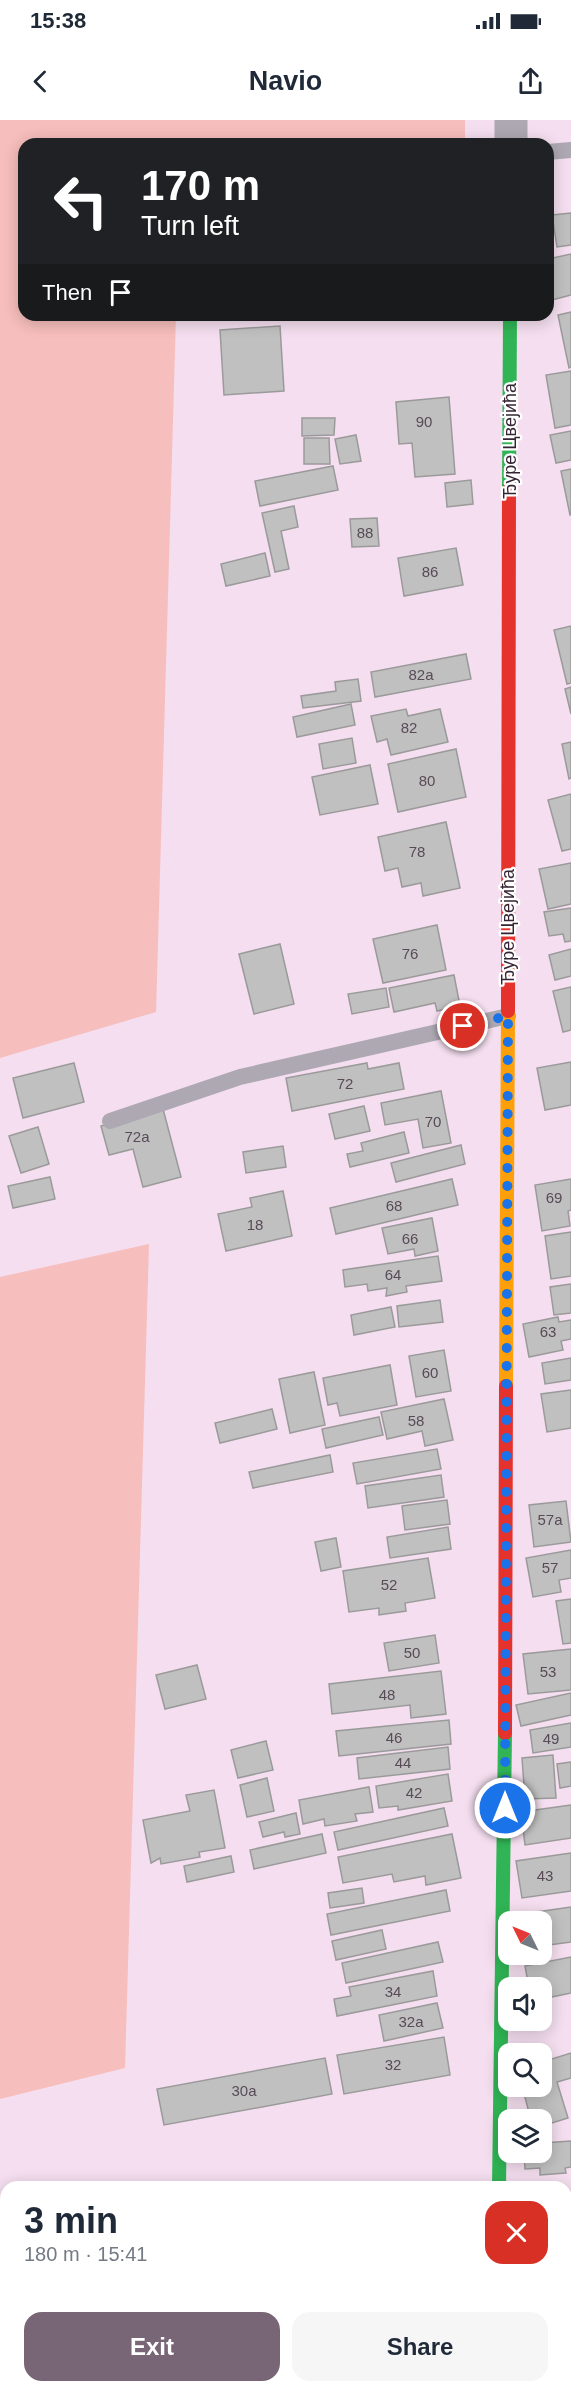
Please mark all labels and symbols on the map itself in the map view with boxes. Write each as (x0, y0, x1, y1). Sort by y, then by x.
street label: Ђуре Цвејића (500, 382, 520, 499)
house number: 90 (416, 413, 432, 430)
house number: 88 (357, 524, 373, 541)
house number: 86 (422, 563, 438, 580)
house number: 82a (408, 666, 434, 683)
house number: 82 (401, 719, 417, 736)
house number: 80 (419, 772, 435, 789)
house number: 78 (409, 843, 425, 860)
street label: Ђуре Цвејића (498, 868, 518, 985)
house number: 76 (402, 945, 418, 962)
pin (437, 1000, 488, 1051)
house number: 72 (337, 1075, 353, 1092)
house number: 70 (425, 1113, 441, 1130)
house number: 72a (124, 1128, 150, 1145)
house number: 69 (546, 1189, 562, 1206)
house number: 68 (386, 1197, 402, 1214)
house number: 18 (247, 1216, 263, 1233)
house number: 66 (402, 1230, 418, 1247)
house number: 64 (385, 1266, 401, 1283)
house number: 63 (540, 1323, 556, 1340)
house number: 60 (422, 1364, 438, 1381)
house number: 58 (408, 1412, 424, 1429)
house number: 57a (537, 1511, 563, 1528)
house number: 57 (542, 1559, 558, 1576)
house number: 52 (381, 1576, 397, 1593)
house number: 50 (404, 1644, 420, 1661)
house number: 53 (540, 1663, 556, 1680)
house number: 48 (379, 1686, 395, 1703)
house number: 46 (386, 1729, 402, 1746)
house number: 49 (543, 1730, 559, 1747)
house number: 44 (395, 1754, 411, 1771)
position arrow (473, 1776, 537, 1840)
house number: 42 (406, 1784, 422, 1801)
house number: 43 (537, 1867, 553, 1884)
north arrow (498, 1911, 552, 1965)
house number: 34 (385, 1983, 401, 2000)
house number: 32a (398, 2013, 424, 2030)
house number: 32 (385, 2056, 401, 2073)
house number: 30a (231, 2082, 257, 2099)

